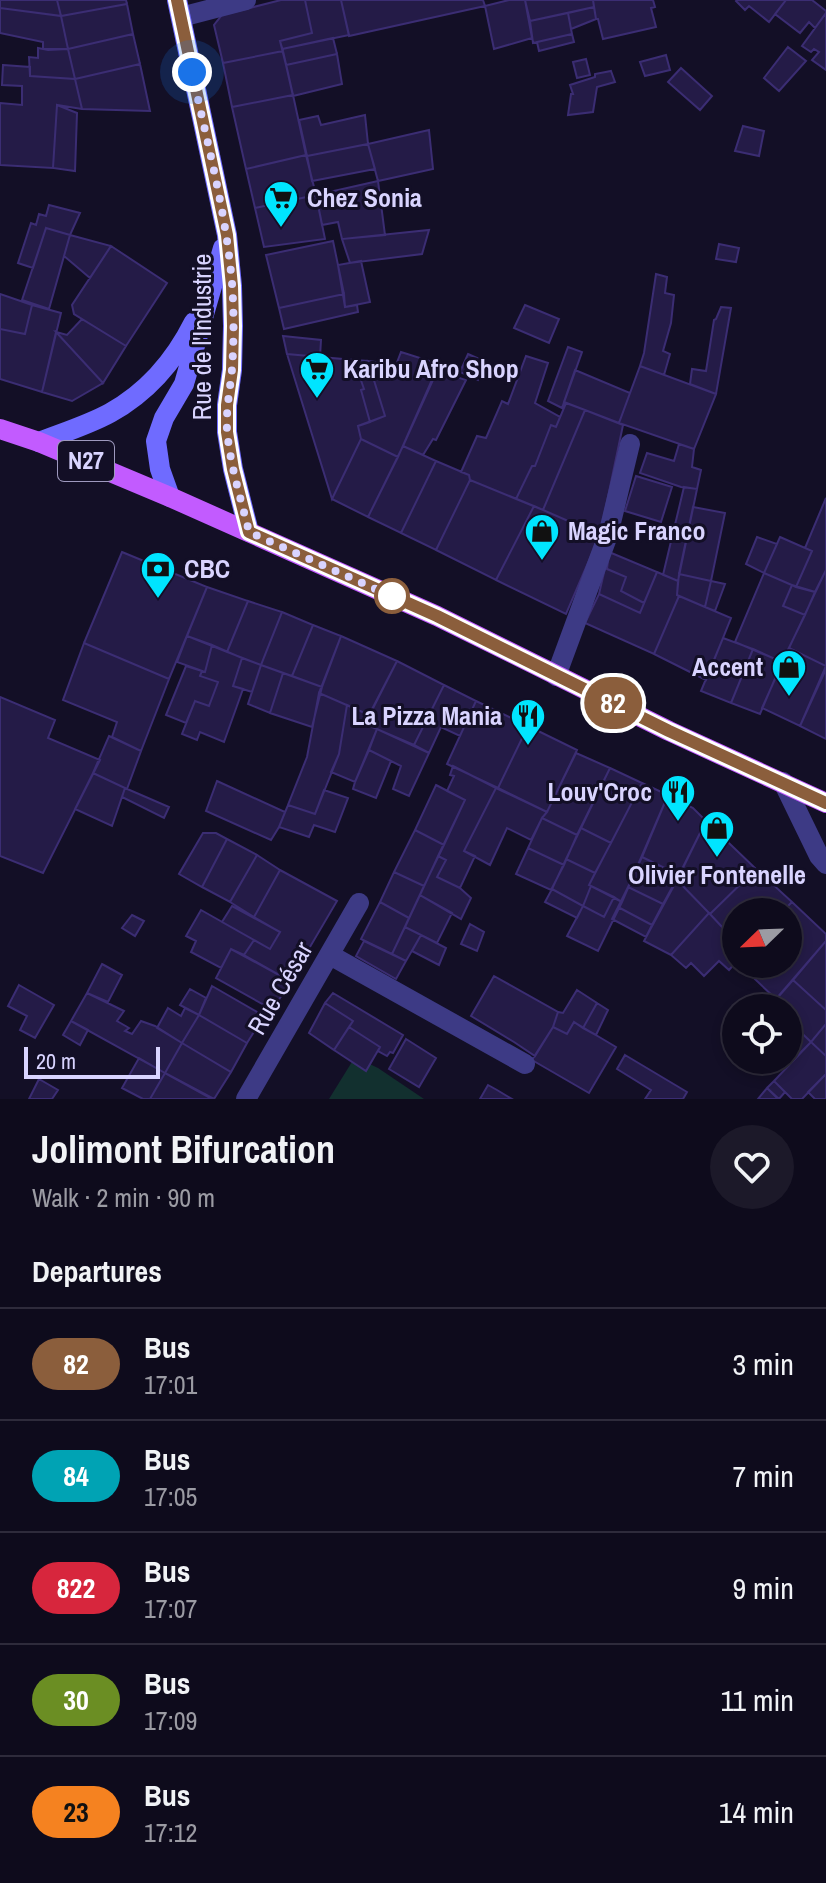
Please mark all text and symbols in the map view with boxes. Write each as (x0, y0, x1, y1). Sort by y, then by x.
your location (172, 52, 212, 92)
supermarket icon: Chez Sonia (262, 179, 300, 229)
place label: Chez Sonia (307, 180, 422, 215)
street label: Rue de l'Industrie (184, 254, 219, 420)
supermarket icon: Karibu Afro Shop (298, 350, 336, 400)
place label: Karibu Afro Shop (343, 351, 519, 386)
road number: N27 (58, 441, 114, 481)
shop icon: Magic Franco (523, 512, 561, 562)
place label: Magic Franco (568, 513, 705, 548)
bank icon: CBC (139, 550, 177, 600)
place label: CBC (184, 551, 230, 586)
unlabelled marker (375, 579, 409, 613)
shop icon: Accent (770, 648, 808, 698)
place label: Accent (692, 649, 763, 684)
line badge: 82 (577, 677, 649, 729)
text: 82 (600, 684, 626, 722)
restaurant icon: La Pizza Mania (509, 697, 547, 747)
place label: La Pizza Mania (352, 698, 502, 733)
restaurant icon: Louv'Croc (659, 773, 697, 823)
place label: Louv'Croc (547, 774, 652, 809)
shop icon: Olivier Fontenelle (698, 809, 736, 859)
place label: Olivier Fontenelle (628, 857, 806, 892)
north arrow (722, 898, 802, 978)
map controls (722, 898, 802, 1074)
street label: Rue César (239, 935, 320, 1041)
button: locate (722, 994, 802, 1074)
scale bar (24, 1043, 160, 1079)
text: 20 m (36, 1046, 76, 1076)
text: Jolimont Bifurcation (32, 1124, 335, 1175)
button: heart (710, 1125, 794, 1209)
text: Walk · 2 min · 90 m (32, 1180, 215, 1215)
text: Departures (32, 1251, 162, 1291)
text: Bus (144, 1327, 190, 1367)
text: 3 min (732, 1344, 794, 1384)
text: 82 (63, 1345, 89, 1383)
text: 17:01 (144, 1367, 197, 1402)
text: Bus (144, 1439, 190, 1479)
text: 7 min (732, 1456, 794, 1496)
text: 84 (63, 1457, 89, 1495)
text: 17:05 (144, 1479, 197, 1514)
text: Bus (144, 1551, 190, 1591)
text: 9 min (732, 1568, 794, 1608)
text: 822 (57, 1569, 95, 1607)
text: 17:07 (144, 1591, 197, 1626)
text: Bus (144, 1663, 190, 1703)
text: 11 min (721, 1680, 794, 1720)
text: 30 (63, 1681, 89, 1719)
text: 17:09 (144, 1703, 197, 1738)
text: Bus (144, 1775, 190, 1815)
text: 14 min (719, 1792, 794, 1832)
text: 23 (63, 1793, 89, 1831)
text: 17:12 (144, 1815, 197, 1850)

